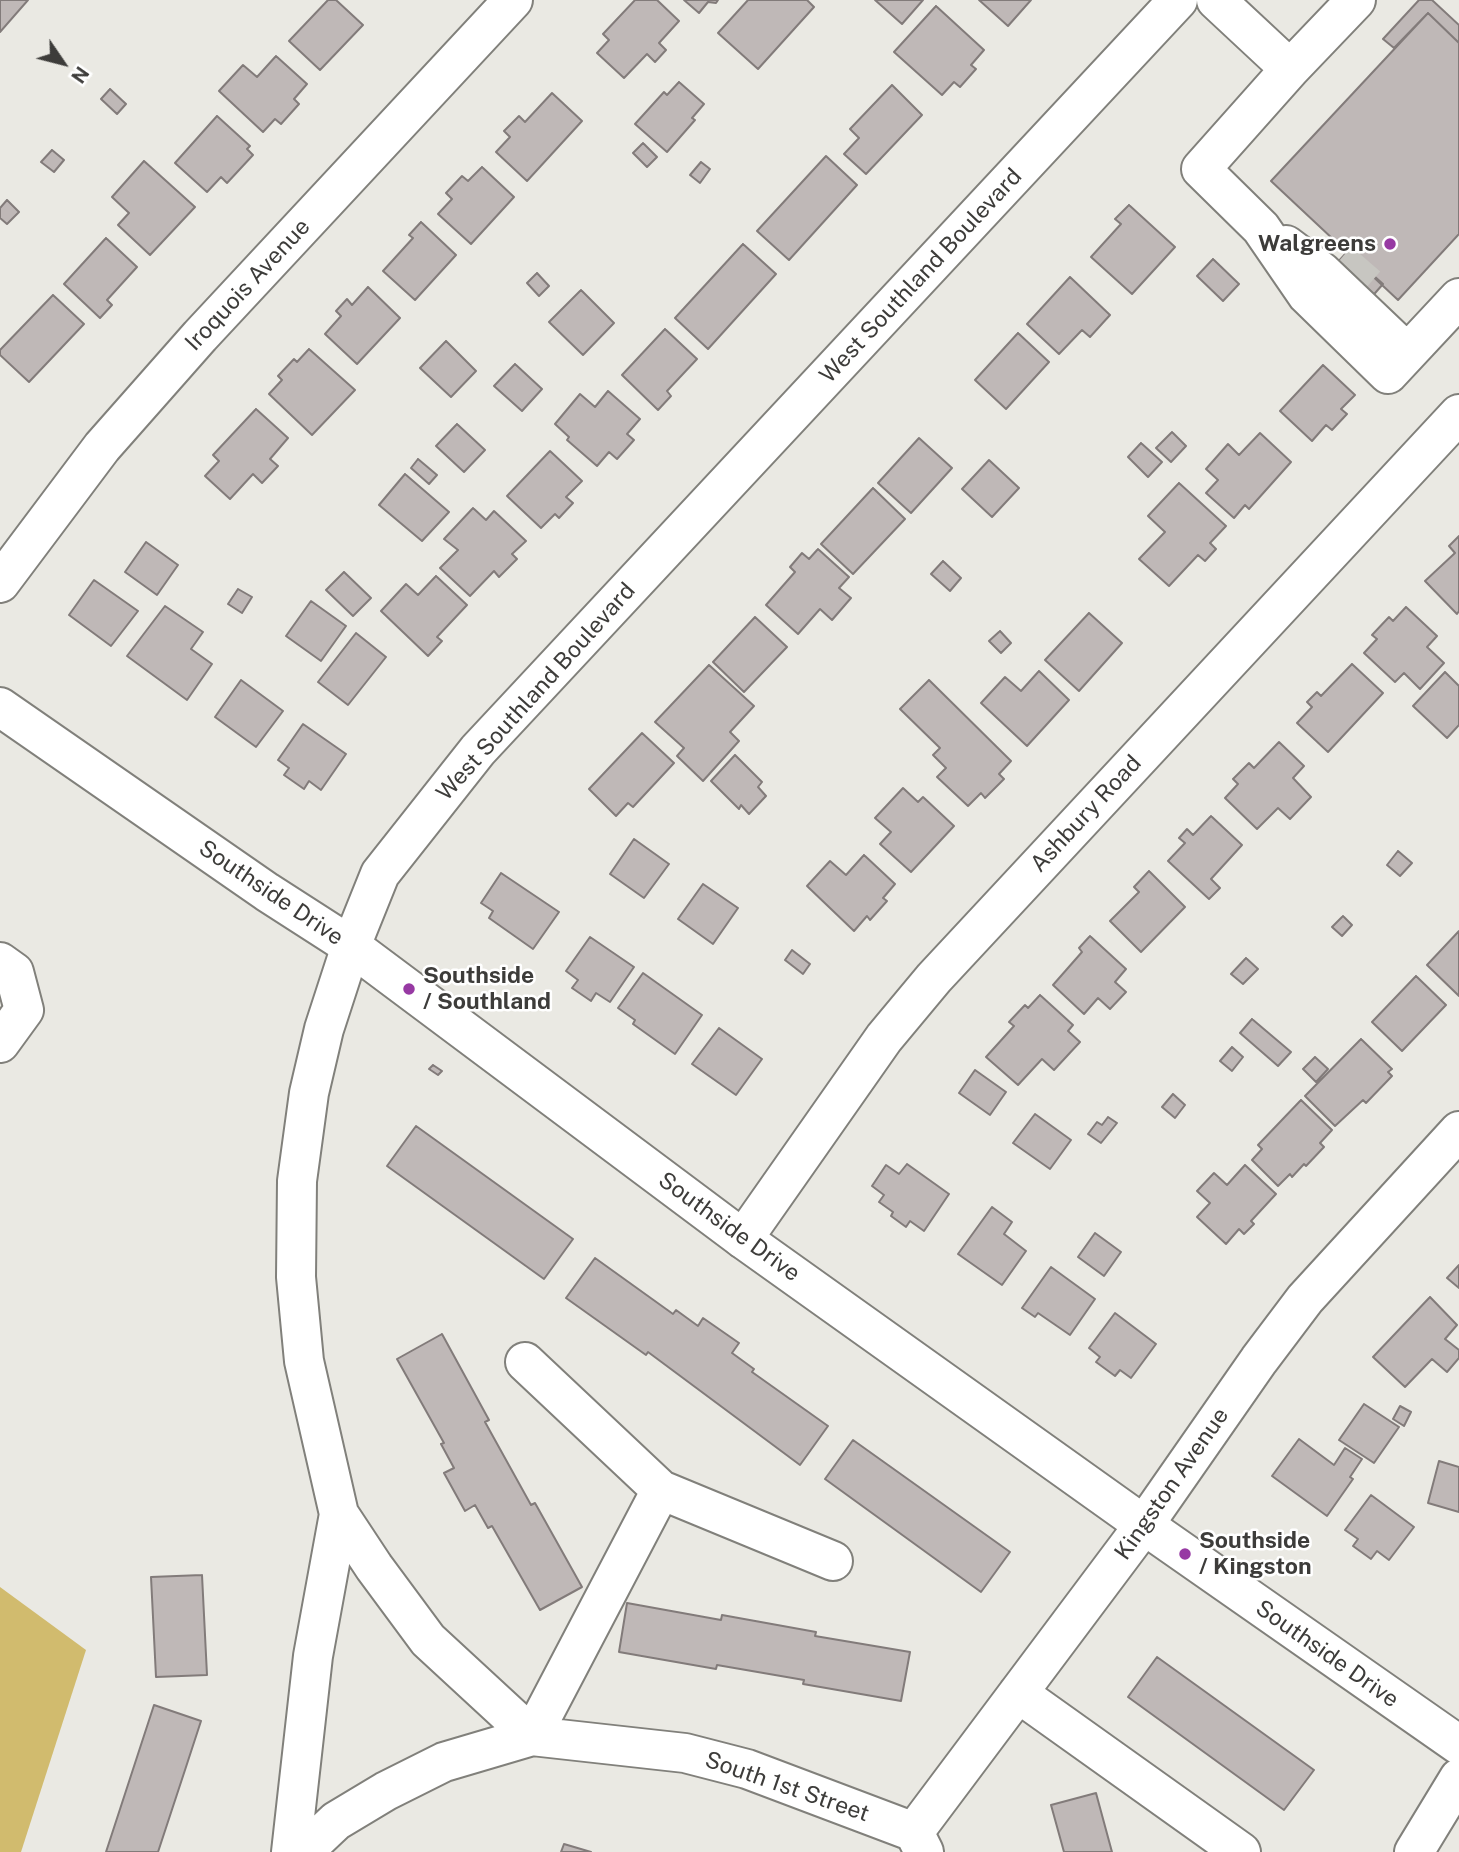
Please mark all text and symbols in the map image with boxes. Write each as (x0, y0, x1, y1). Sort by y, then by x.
north arrow (28, 28, 98, 98)
text: N (67, 63, 93, 87)
street label: West Southland Boulevard (814, 163, 1028, 389)
street label: Iroquois Avenue (180, 213, 316, 357)
place label: Walgreens (1258, 230, 1376, 258)
marker: Walgreens (1382, 236, 1398, 252)
street label: West Southland Boulevard (431, 577, 641, 807)
street label: Ashbury Road (1025, 750, 1147, 878)
street label: Southside Drive (193, 834, 349, 952)
place label: Southside / Southland (423, 962, 551, 1016)
marker: Southside / Southland (401, 981, 417, 997)
street label: Southside Drive (653, 1166, 805, 1288)
street label: Kingston Avenue (1109, 1403, 1235, 1565)
place label: Southside / Kingston (1199, 1527, 1312, 1581)
marker: Southside / Kingston (1177, 1546, 1193, 1562)
street label: Southside Drive (1250, 1594, 1404, 1714)
street label: South 1st Street (701, 1746, 873, 1828)

